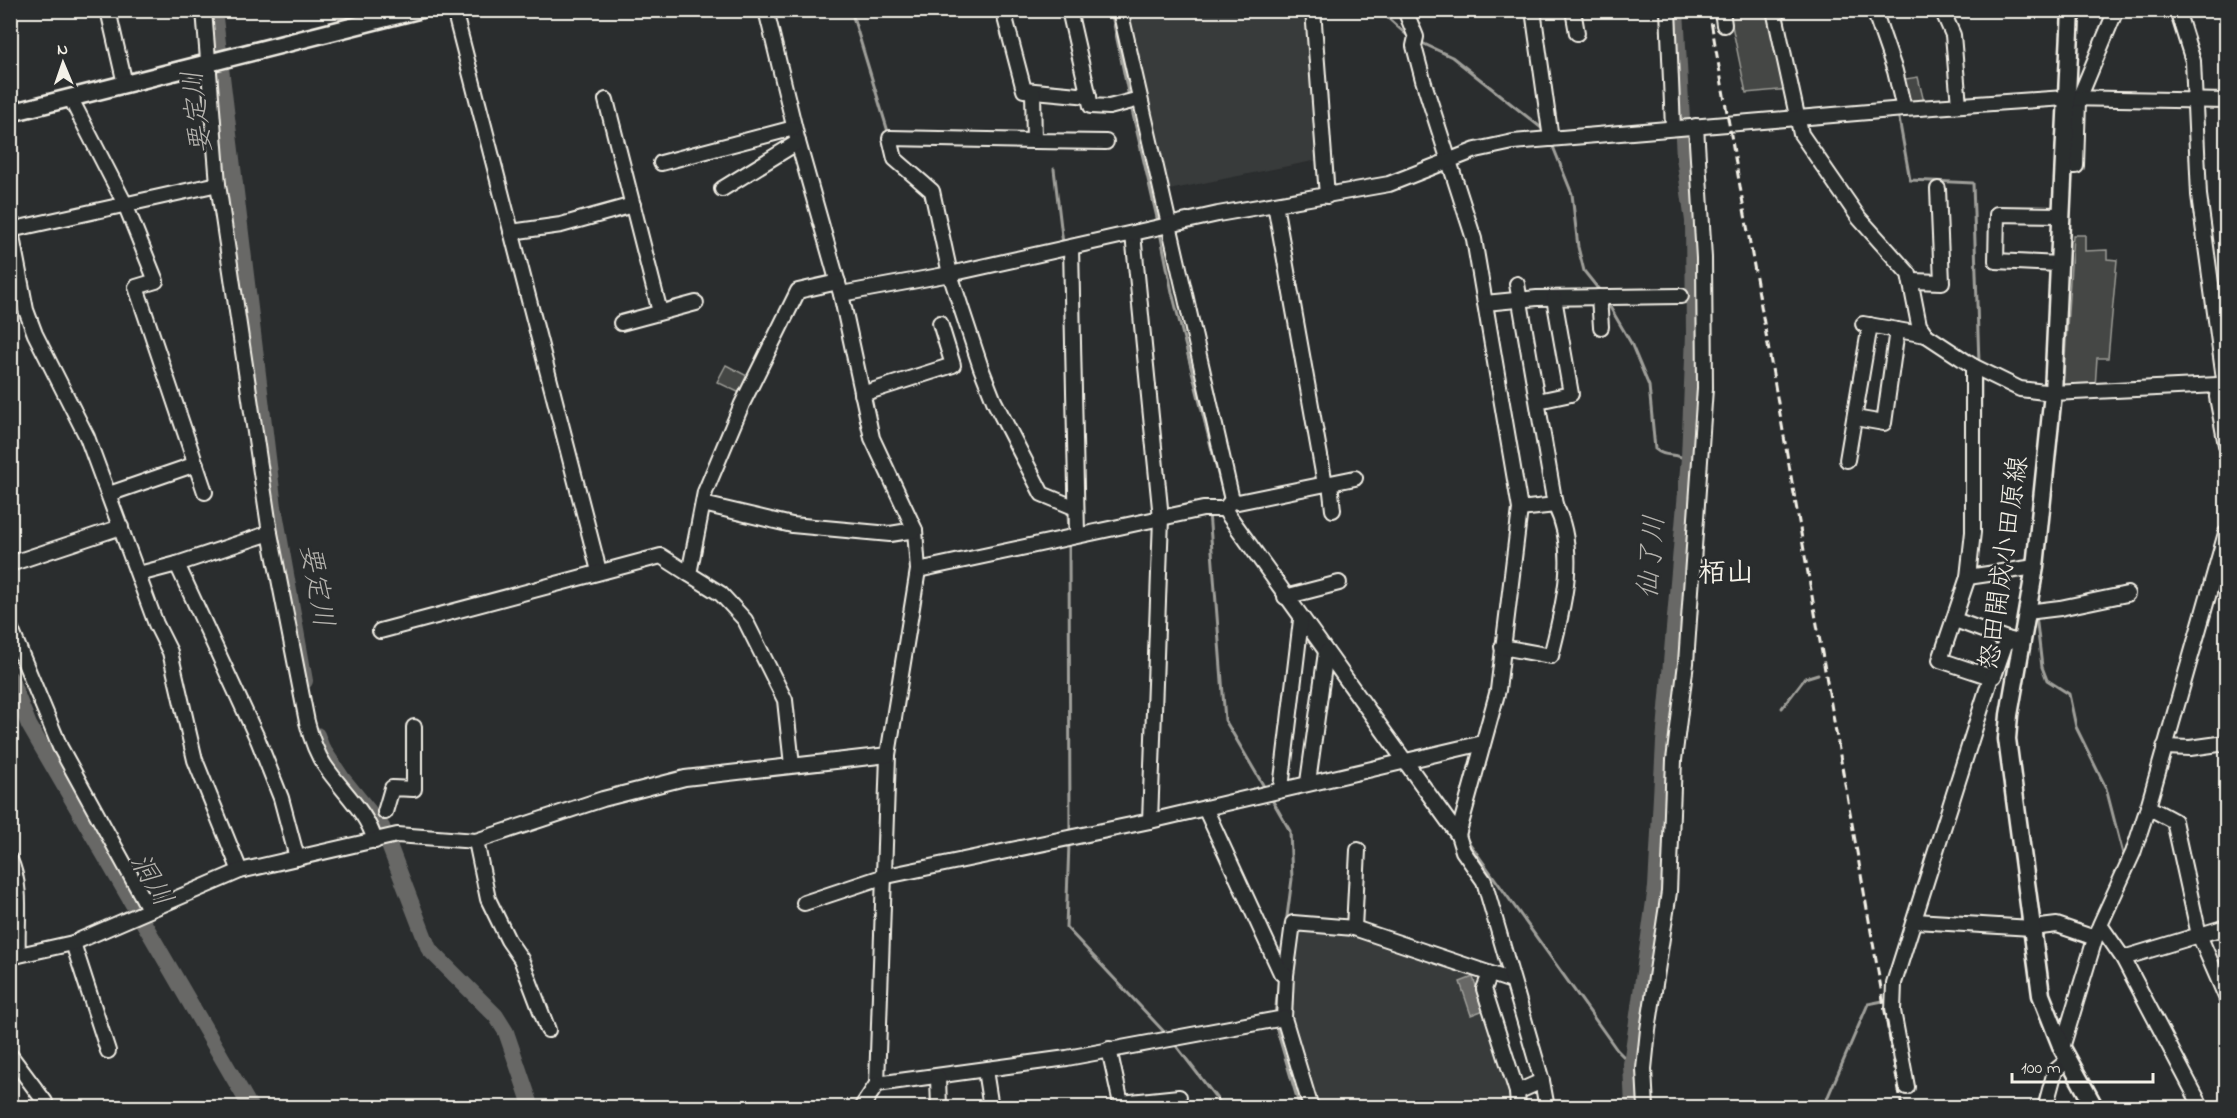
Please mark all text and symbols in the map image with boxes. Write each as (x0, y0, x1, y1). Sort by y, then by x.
north arrow (33, 33, 93, 93)
text: N (57, 38, 69, 62)
water label: 要定川 (174, 68, 224, 156)
street label: 怒田開成小田原線 (1971, 453, 2039, 673)
water label: 仙了川 (1629, 513, 1677, 601)
water label: 要定川 (288, 541, 342, 631)
district label: 栢山 (1698, 554, 1754, 595)
water label: 洞川 (118, 846, 182, 916)
scale bar (2012, 1046, 2153, 1084)
text: 100 m (2021, 1056, 2061, 1082)

